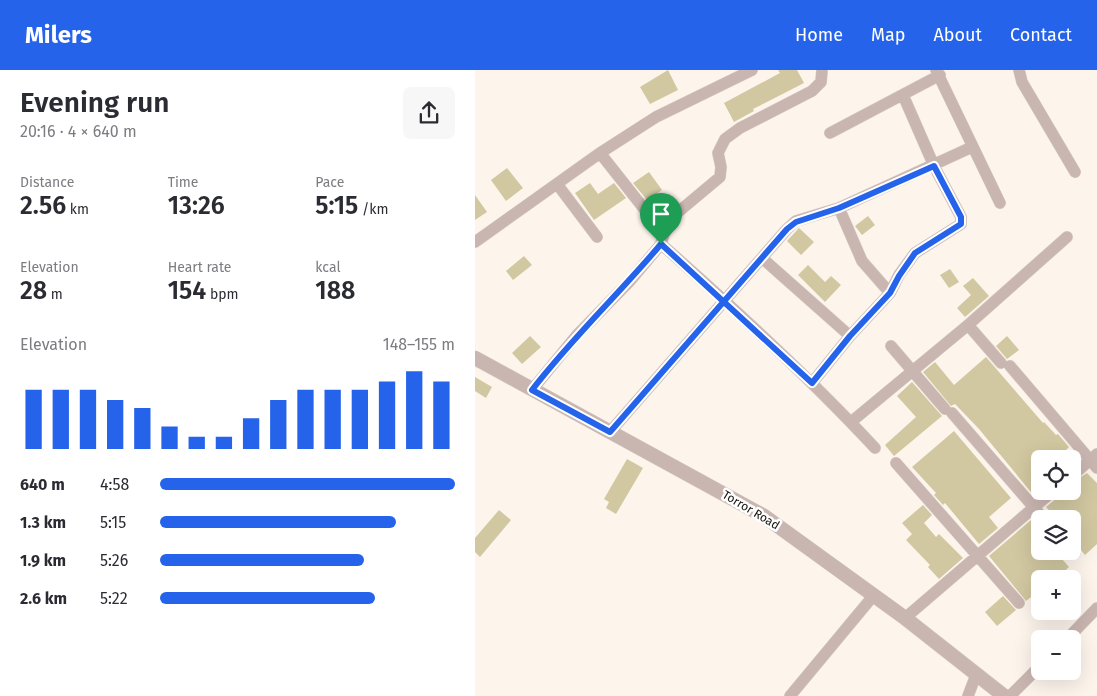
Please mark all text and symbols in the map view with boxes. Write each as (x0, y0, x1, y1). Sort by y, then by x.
text: Milers (25, 21, 92, 49)
text: Home (795, 24, 843, 46)
text: Map (871, 24, 905, 46)
text: About (933, 24, 982, 46)
text: Contact (1010, 24, 1072, 46)
text: Evening run (20, 86, 169, 119)
button: share (403, 87, 455, 139)
text: 20:16 · 4 × 640 m (20, 122, 137, 141)
text: Distance (20, 174, 74, 191)
text: Time (168, 174, 198, 191)
text: Pace (315, 174, 344, 191)
text: 2.56 (20, 191, 66, 221)
text: 13:26 (168, 191, 225, 221)
text: 5:15 (315, 191, 358, 221)
pin (640, 193, 682, 244)
icon: arrive (647, 200, 675, 228)
text: km (66, 201, 89, 218)
text: /km (358, 201, 388, 218)
text: Elevation (20, 259, 79, 276)
text: Heart rate (168, 259, 231, 276)
text: kcal (315, 259, 341, 276)
text: 28 (20, 276, 47, 306)
text: 154 (168, 276, 206, 306)
text: 188 (315, 276, 355, 306)
text: m (47, 286, 63, 303)
text: bpm (206, 286, 239, 303)
text: Elevation (20, 335, 87, 354)
text: 148–155 m (383, 335, 455, 354)
map controls (1031, 450, 1081, 680)
button: locate (1031, 450, 1081, 500)
text: 640 m (20, 475, 65, 494)
text: 4:58 (100, 475, 129, 494)
street label: Torror Road (720, 488, 782, 532)
button: layers (1031, 510, 1081, 560)
text: 1.3 km (20, 513, 66, 532)
text: 5:15 (100, 513, 126, 532)
text: 1.9 km (20, 551, 66, 570)
text: 5:26 (100, 551, 128, 570)
button: + (1031, 570, 1081, 620)
text: 2.6 km (20, 589, 67, 608)
text: 5:22 (100, 589, 128, 608)
button: − (1031, 630, 1081, 680)

